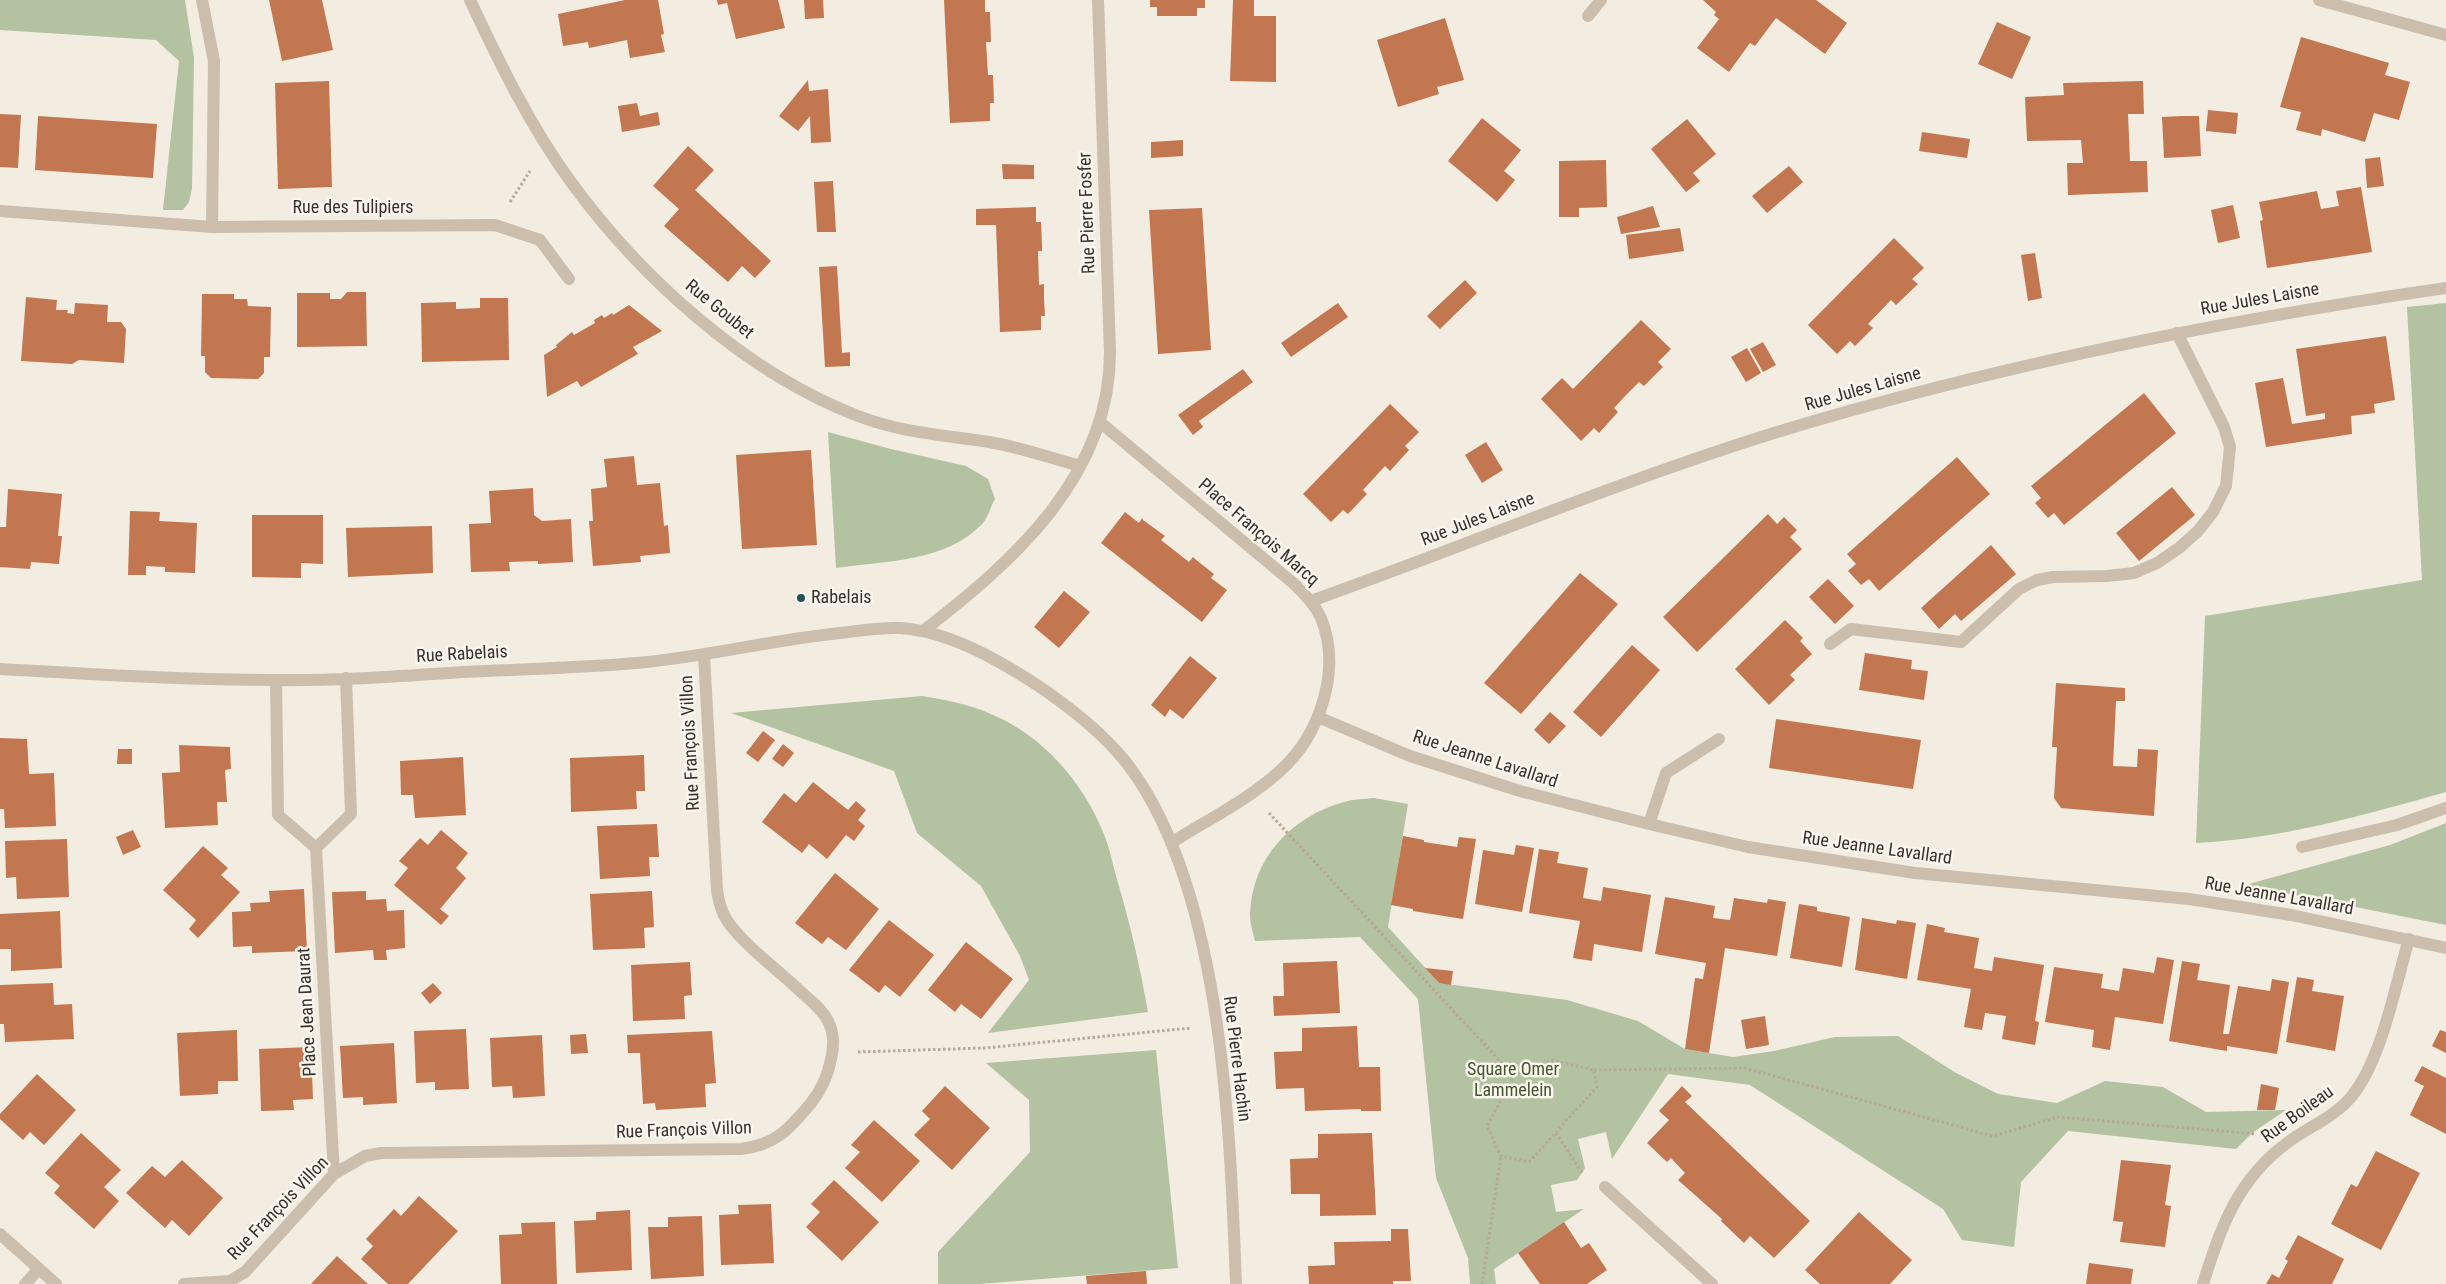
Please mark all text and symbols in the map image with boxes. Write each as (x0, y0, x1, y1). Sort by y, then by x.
street label: Rue Pierre Fosfer (1075, 152, 1101, 274)
street label: Rue des Tulipiers (292, 197, 414, 219)
street label: Rue Goubet (680, 276, 758, 344)
street label: Rue Jules Laisne (2199, 279, 2321, 321)
street label: Rue Jules Laisne (1802, 363, 1924, 417)
street label: Place François Marcq (1193, 475, 1323, 591)
street label: Rue Jules Laisne (1418, 488, 1538, 552)
place label: Rabelais (811, 587, 872, 609)
marker: Rabelais (795, 592, 807, 604)
street label: Rue Rabelais (416, 642, 508, 668)
street label: Rue François Villon (677, 675, 705, 811)
street label: Rue Jeanne Lavallard (1410, 726, 1560, 794)
street label: Rue Jeanne Lavallard (1801, 828, 1953, 870)
street label: Rue Jeanne Lavallard (2203, 873, 2355, 921)
street label: Place Jean Daurat (294, 947, 322, 1077)
street label: Rue Pierre Hachin (1218, 995, 1254, 1123)
park label: Square Omer Lammelein (1467, 1059, 1559, 1102)
street label: Rue Boileau (2258, 1082, 2338, 1148)
street label: Rue François Villon (616, 1118, 752, 1144)
street label: Rue François Villon (224, 1153, 334, 1265)

